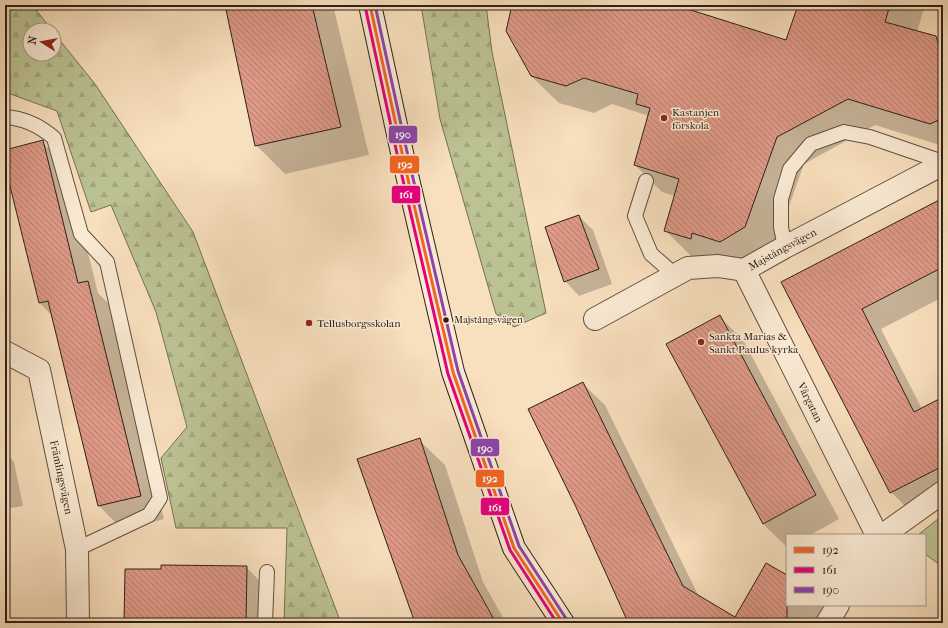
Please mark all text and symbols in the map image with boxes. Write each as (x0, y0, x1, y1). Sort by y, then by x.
north arrow (22, 22, 62, 62)
text: N (25, 34, 40, 46)
place label: Kastanjen förskola (672, 106, 720, 132)
marker: Kastanjen förskola (659, 113, 669, 123)
line badge: 190 (388, 125, 418, 144)
text: 190 (395, 128, 411, 141)
line badge: 192 (389, 155, 420, 174)
text: 192 (397, 158, 413, 171)
line badge: 161 (391, 185, 421, 204)
text: 161 (399, 188, 413, 201)
street label: Majstångsvägen (746, 225, 819, 273)
place label: Majstångsvägen (454, 314, 523, 326)
marker: Majstångsvägen (441, 315, 451, 325)
place label: Tellusborgsskolan (317, 317, 401, 330)
marker: Tellusborgsskolan (304, 318, 314, 328)
place label: Sankta Marias & Sankt Paulus kyrka (709, 330, 799, 356)
marker: Sankta Marias & Sankt Paulus kyrka (696, 337, 706, 347)
street label: Vårgatan (794, 379, 826, 425)
line badge: 190 (470, 438, 500, 457)
street label: Främlingsvägen (48, 439, 76, 516)
text: 190 (477, 442, 493, 455)
line badge: 192 (475, 469, 505, 488)
text: 192 (482, 472, 498, 485)
line badge: 161 (480, 497, 510, 516)
text: 161 (488, 501, 502, 514)
legend (786, 534, 926, 606)
text: 192 (822, 543, 839, 557)
text: 161 (822, 563, 837, 577)
text: 190 (822, 583, 839, 597)

